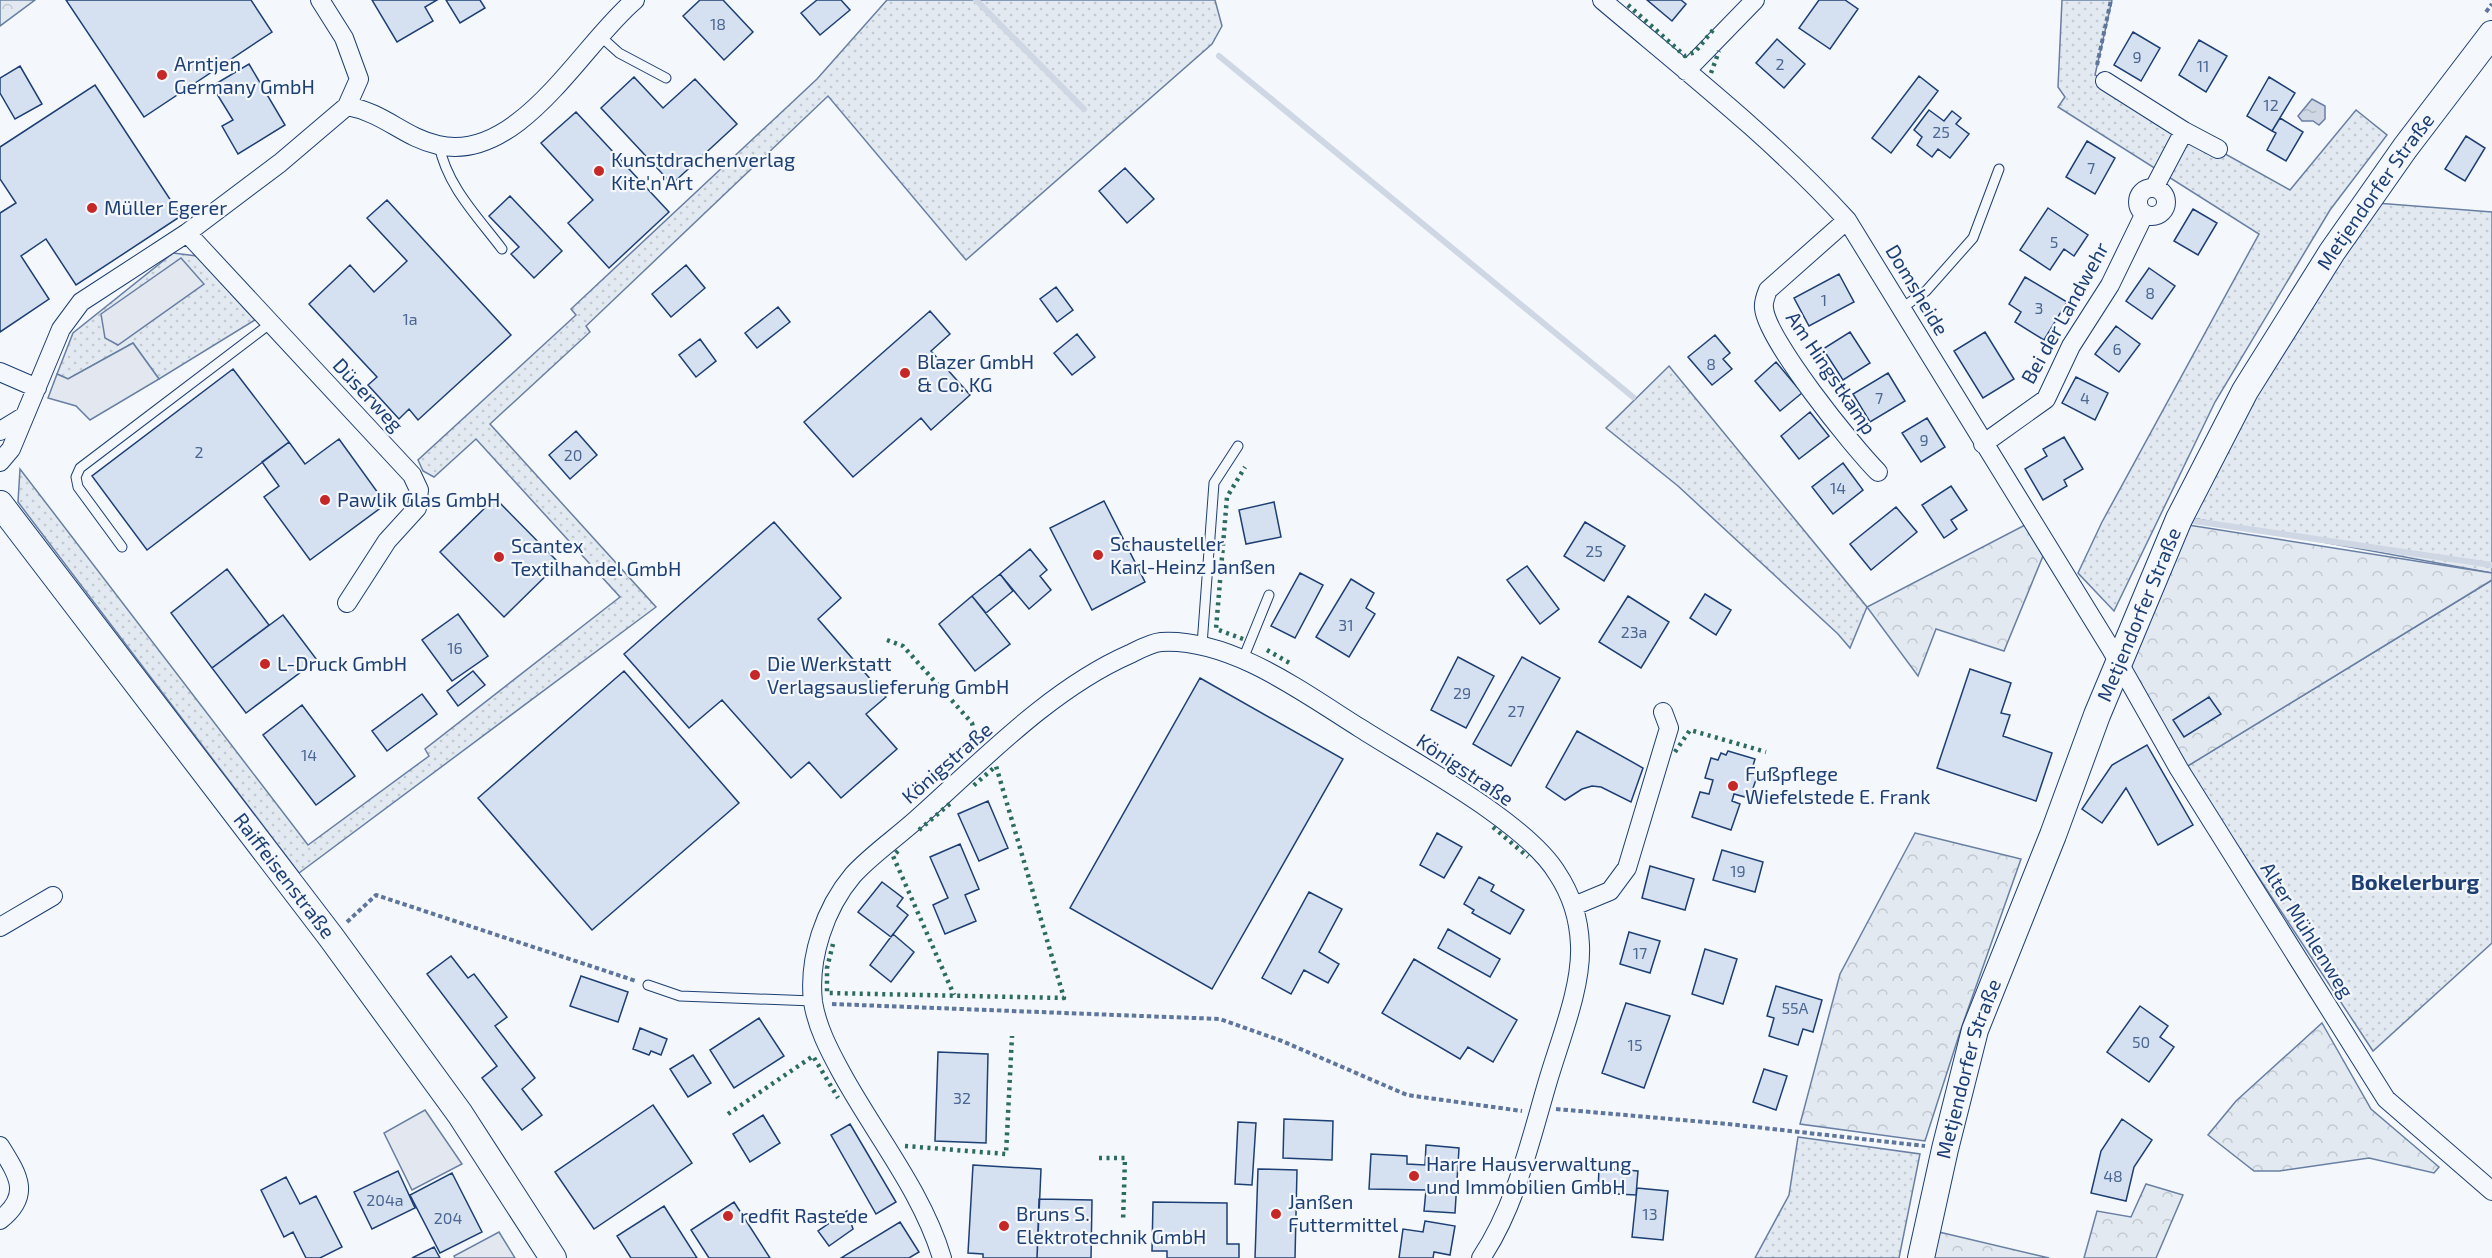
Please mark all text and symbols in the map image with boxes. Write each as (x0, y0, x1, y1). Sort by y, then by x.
house number: 18 (710, 14, 726, 33)
house number: 9 (2132, 47, 2142, 66)
place label: Arntjen Germany GmbH (174, 51, 315, 98)
house number: 2 (1776, 54, 1785, 73)
house number: 11 (2197, 56, 2209, 75)
marker: Arntjen Germany GmbH (155, 68, 169, 82)
house number: 12 (2263, 95, 2279, 114)
street label: Metjendorfer Straße (2311, 108, 2438, 274)
house number: 25 (1932, 122, 1950, 141)
place label: Kunstdrachenverlag Kite'n'Art (611, 147, 795, 194)
house number: 7 (2087, 158, 2095, 177)
marker: Kunstdrachenverlag Kite'n'Art (592, 164, 606, 178)
place label: Müller Egerer (104, 195, 227, 219)
marker: Müller Egerer (85, 201, 99, 215)
house number: 5 (2050, 232, 2058, 251)
street label: Bei der Landwehr (2015, 238, 2113, 387)
street label: Domsheide (1881, 240, 1954, 339)
house number: 8 (2145, 283, 2155, 302)
house number: 1 (1821, 290, 1827, 309)
house number: 3 (2035, 298, 2043, 317)
street label: Am Hingstkamp (1782, 306, 1882, 439)
house number: 1a (402, 309, 418, 328)
house number: 6 (2112, 339, 2122, 358)
place label: Blazer GmbH & Co. KG (917, 349, 1034, 396)
street label: Düserweg (329, 353, 409, 436)
house number: 8 (1706, 354, 1716, 373)
marker: Blazer GmbH & Co. KG (898, 366, 912, 380)
house number: 7 (1875, 388, 1883, 407)
house number: 4 (2080, 388, 2090, 407)
house number: 9 (1919, 430, 1929, 449)
house number: 2 (195, 442, 204, 461)
house number: 20 (564, 445, 582, 464)
house number: 14 (1830, 478, 1846, 497)
place label: Pawlik Glas GmbH (337, 487, 500, 511)
marker: Pawlik Glas GmbH (318, 493, 332, 507)
street label: Metjendorfer Straße (2091, 524, 2185, 705)
place label: Schausteller Karl-Heinz Janßen (1110, 531, 1276, 578)
place label: Scantex Textilhandel GmbH (511, 533, 681, 580)
house number: 25 (1585, 541, 1603, 560)
marker: Schausteller Karl-Heinz Janßen (1091, 548, 1105, 562)
marker: Scantex Textilhandel GmbH (492, 550, 506, 564)
house number: 31 (1338, 615, 1354, 634)
house number: 23a (1621, 622, 1647, 641)
house number: 16 (447, 638, 463, 657)
place label: L-Druck GmbH (277, 651, 407, 675)
place label: Die Werkstatt Verlagsauslieferung GmbH (767, 651, 1009, 698)
marker: L-Druck GmbH (258, 657, 272, 671)
marker: Die Werkstatt Verlagsauslieferung GmbH (748, 668, 762, 682)
house number: 29 (1453, 683, 1471, 702)
house number: 27 (1507, 701, 1525, 720)
street label: Königstraße (896, 717, 996, 808)
street label: Königstraße (1413, 728, 1519, 810)
house number: 14 (301, 745, 317, 764)
place label: Fußpflege Wiefelstede E. Frank (1745, 761, 1930, 808)
marker: Fußpflege Wiefelstede E. Frank (1726, 779, 1740, 793)
street label: Raiffeisenstraße (229, 808, 341, 943)
street label: Alter Mühlenweg (2256, 857, 2359, 1002)
house number: 19 (1730, 861, 1746, 880)
district label: Bokelerburg (2351, 868, 2480, 894)
house number: 17 (1633, 943, 1647, 962)
street label: Metjendorfer Straße (1930, 975, 2005, 1161)
house number: 55A (1781, 998, 1809, 1017)
house number: 50 (2132, 1032, 2150, 1051)
house number: 15 (1628, 1035, 1642, 1054)
house number: 32 (953, 1088, 971, 1107)
place label: Harre Hausverwaltung und Immobilien GmbH (1426, 1151, 1631, 1198)
house number: 48 (2103, 1166, 2123, 1185)
marker: Harre Hausverwaltung und Immobilien GmbH (1407, 1169, 1421, 1183)
place label: Janßen Futtermittel (1288, 1189, 1398, 1236)
house number: 204a (366, 1190, 404, 1209)
place label: Bruns S. Elektrotechnik GmbH (1016, 1201, 1206, 1248)
place label: redfit Rastede (740, 1203, 868, 1227)
house number: 13 (1642, 1204, 1658, 1223)
marker: Janßen Futtermittel (1269, 1207, 1283, 1221)
house number: 204 (434, 1208, 462, 1227)
marker: redfit Rastede (721, 1209, 735, 1223)
marker: Bruns S. Elektrotechnik GmbH (997, 1219, 1011, 1233)

